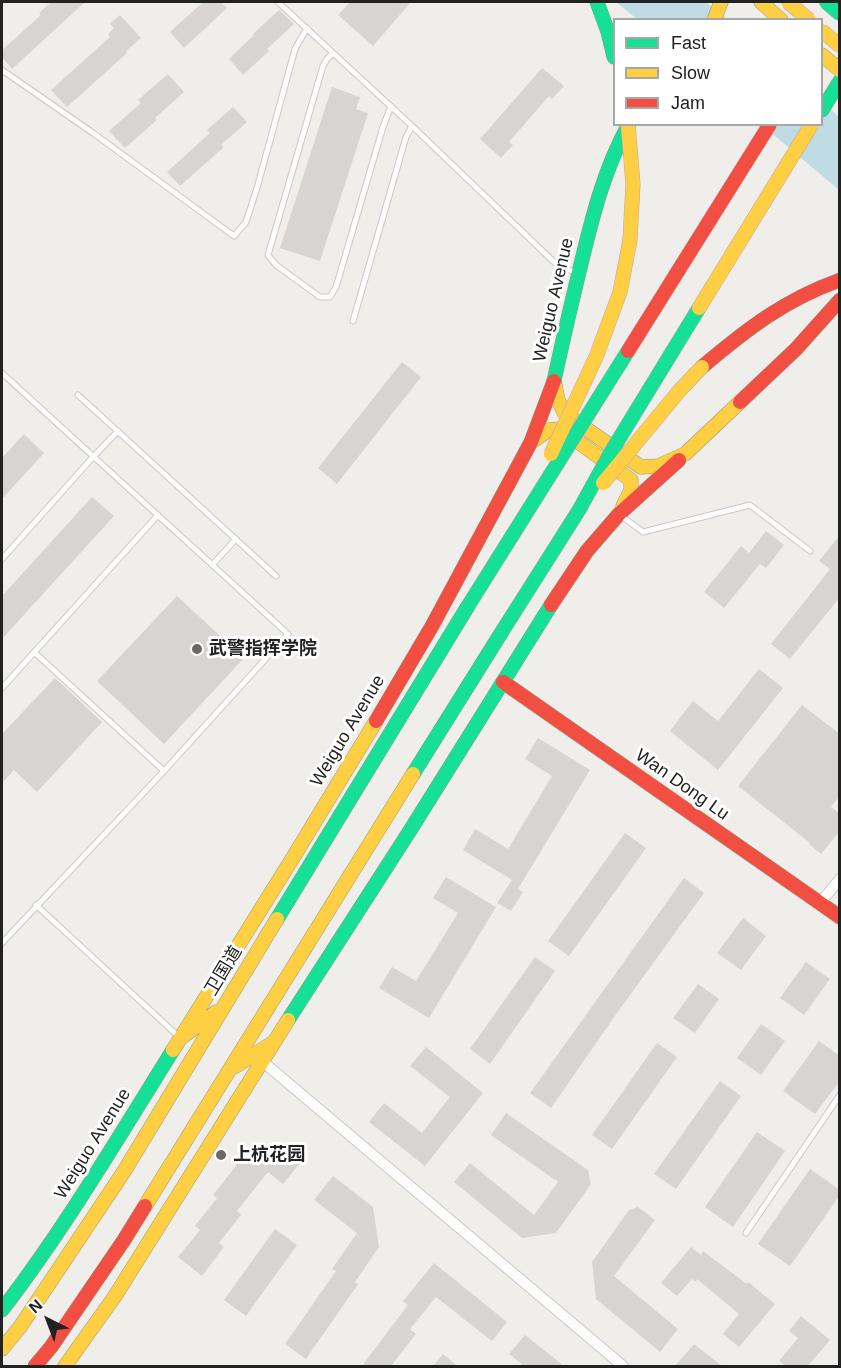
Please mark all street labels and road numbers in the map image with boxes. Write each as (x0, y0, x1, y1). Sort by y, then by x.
street label: Weiguo Avenue (529, 236, 579, 364)
street label: Weiguo Avenue (306, 671, 390, 791)
street label: Wan Dong Lu (631, 745, 733, 825)
street label: 卫国道 (201, 942, 247, 1000)
street label: Weiguo Avenue (50, 1085, 136, 1203)

